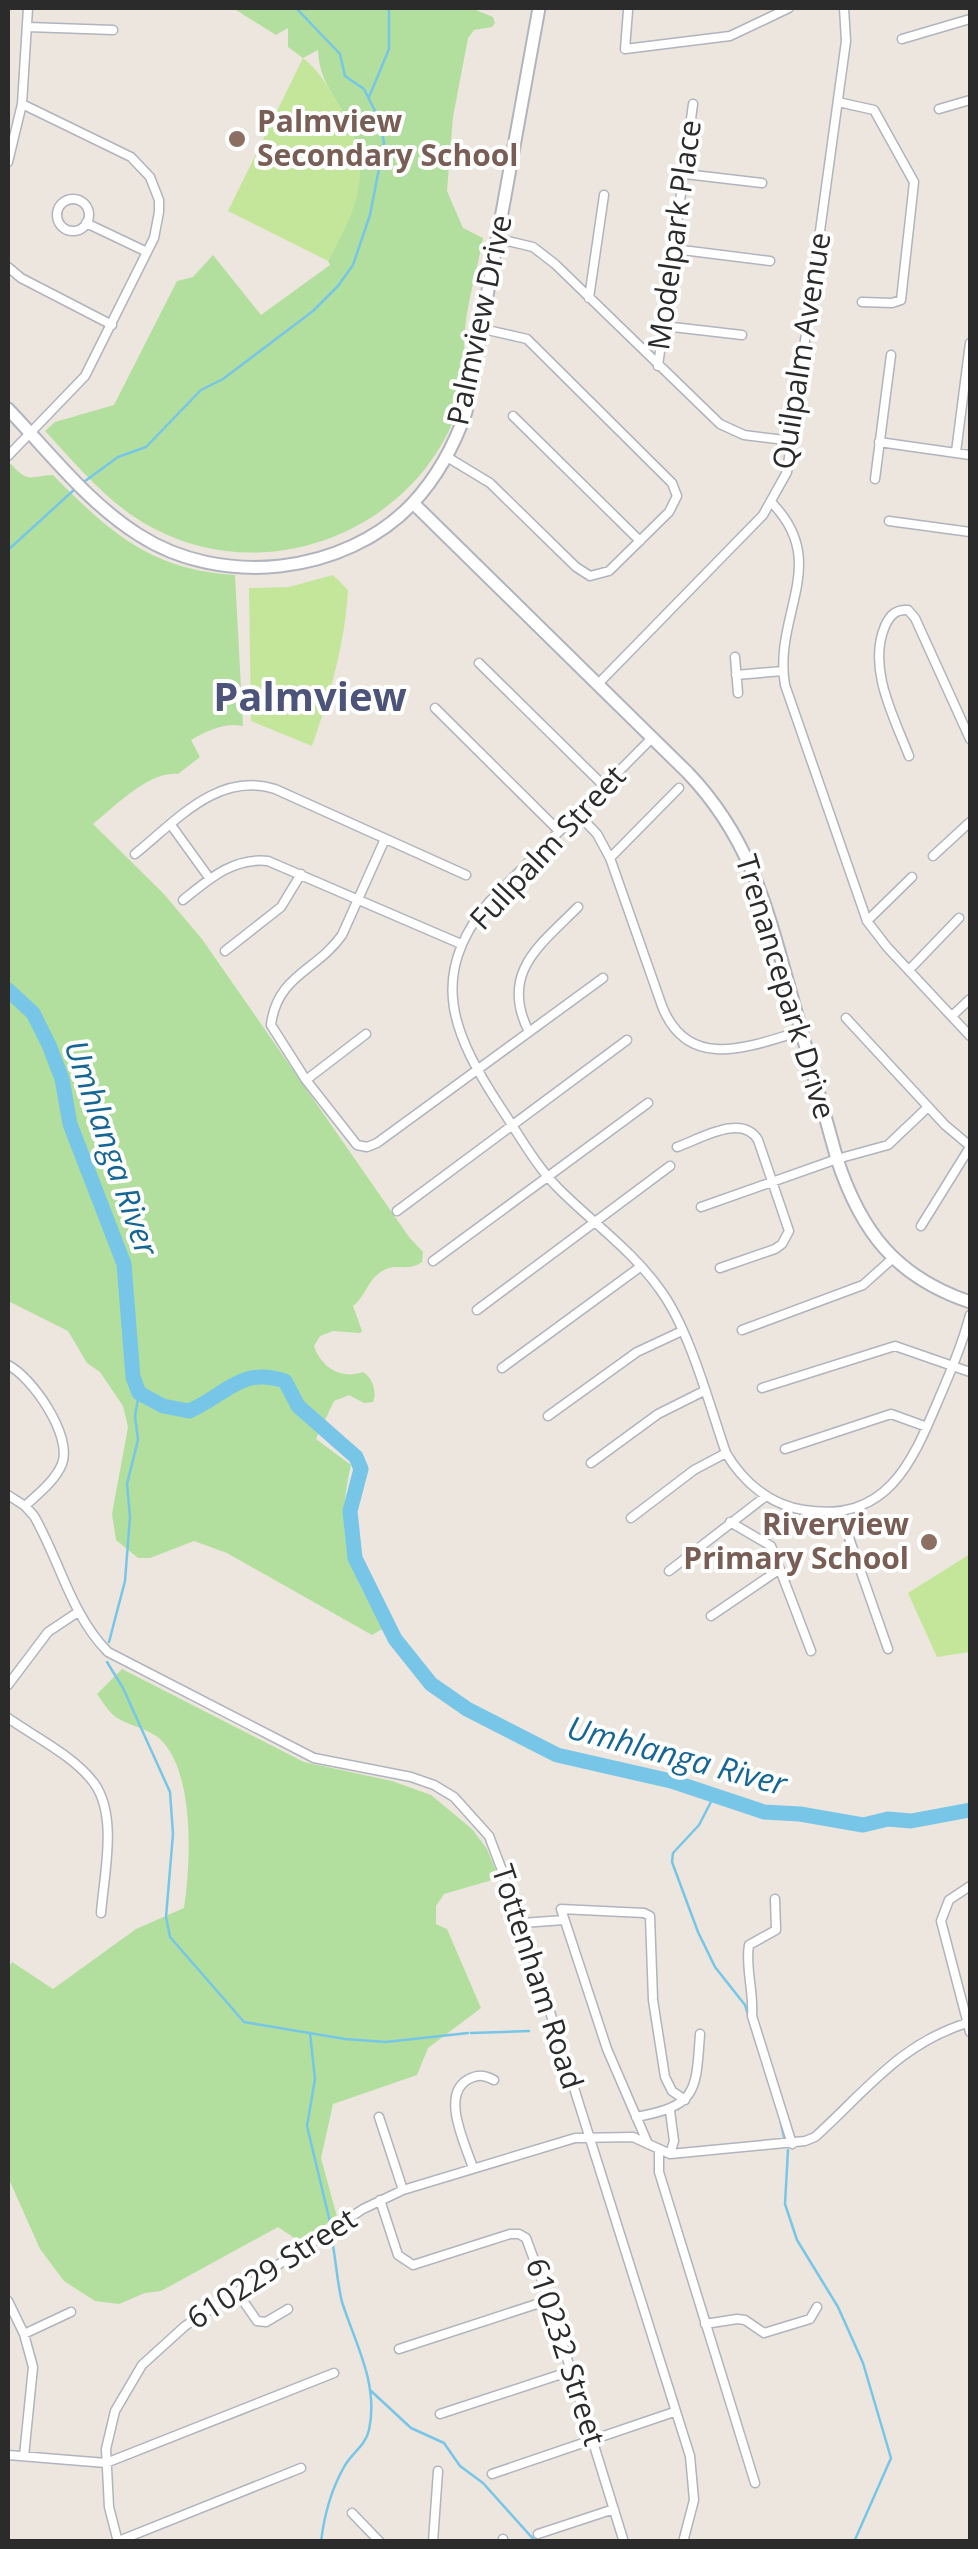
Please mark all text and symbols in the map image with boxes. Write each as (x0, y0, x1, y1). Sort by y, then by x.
place label: Palmview Secondary School (257, 100, 519, 175)
street label: Modelpark Place (637, 117, 710, 353)
marker: Palmview Secondary School (226, 128, 248, 150)
street label: Palmview Drive (436, 211, 521, 429)
street label: Quilpalm Avenue (762, 229, 839, 472)
district label: Palmview (213, 668, 407, 723)
street label: Fullpalm Street (460, 756, 634, 938)
street label: Trenancepark Drive (727, 849, 846, 1124)
water label: Umhlanga River (55, 1034, 170, 1262)
place label: Riverview Primary School (683, 1503, 909, 1578)
marker: Riverview Primary School (918, 1531, 940, 1553)
water label: Umhlanga River (563, 1705, 793, 1805)
street label: Tottenham Road (483, 1859, 594, 2094)
street label: 610229 Street (178, 2198, 364, 2338)
street label: 610232 Street (517, 2253, 616, 2450)

